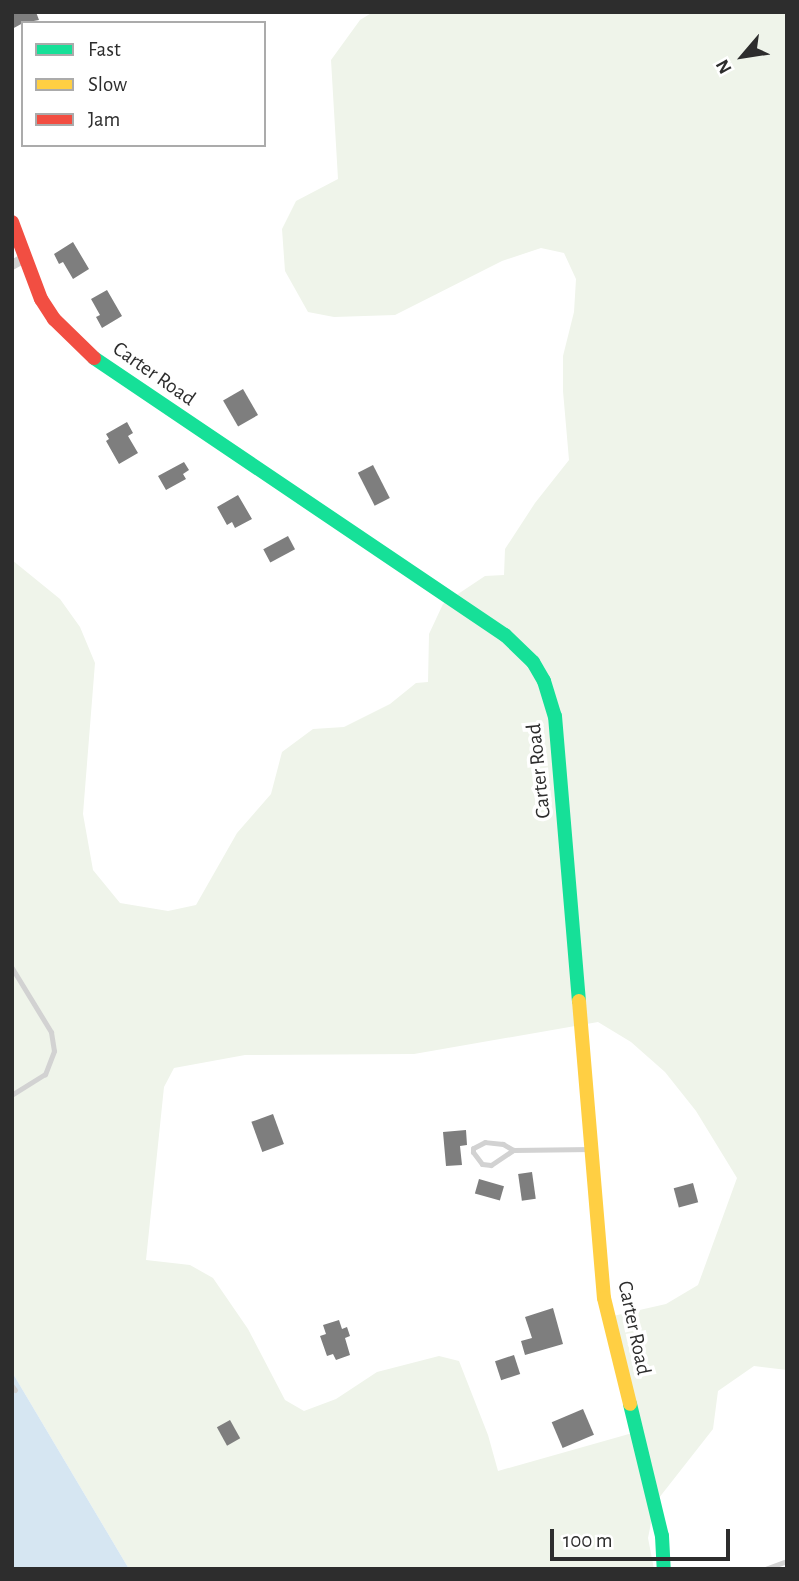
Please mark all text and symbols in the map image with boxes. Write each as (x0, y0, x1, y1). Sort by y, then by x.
legend (21, 21, 266, 147)
north arrow (708, 21, 778, 91)
text: Fast (88, 39, 121, 60)
text: N (713, 56, 736, 77)
text: Slow (88, 74, 127, 95)
text: Jam (88, 109, 120, 130)
street label: Carter Road (108, 336, 200, 412)
street label: Carter Road (521, 722, 557, 820)
street label: Carter Road (612, 1279, 656, 1377)
scale bar (554, 1514, 734, 1558)
text: 100 m (563, 1530, 613, 1551)

